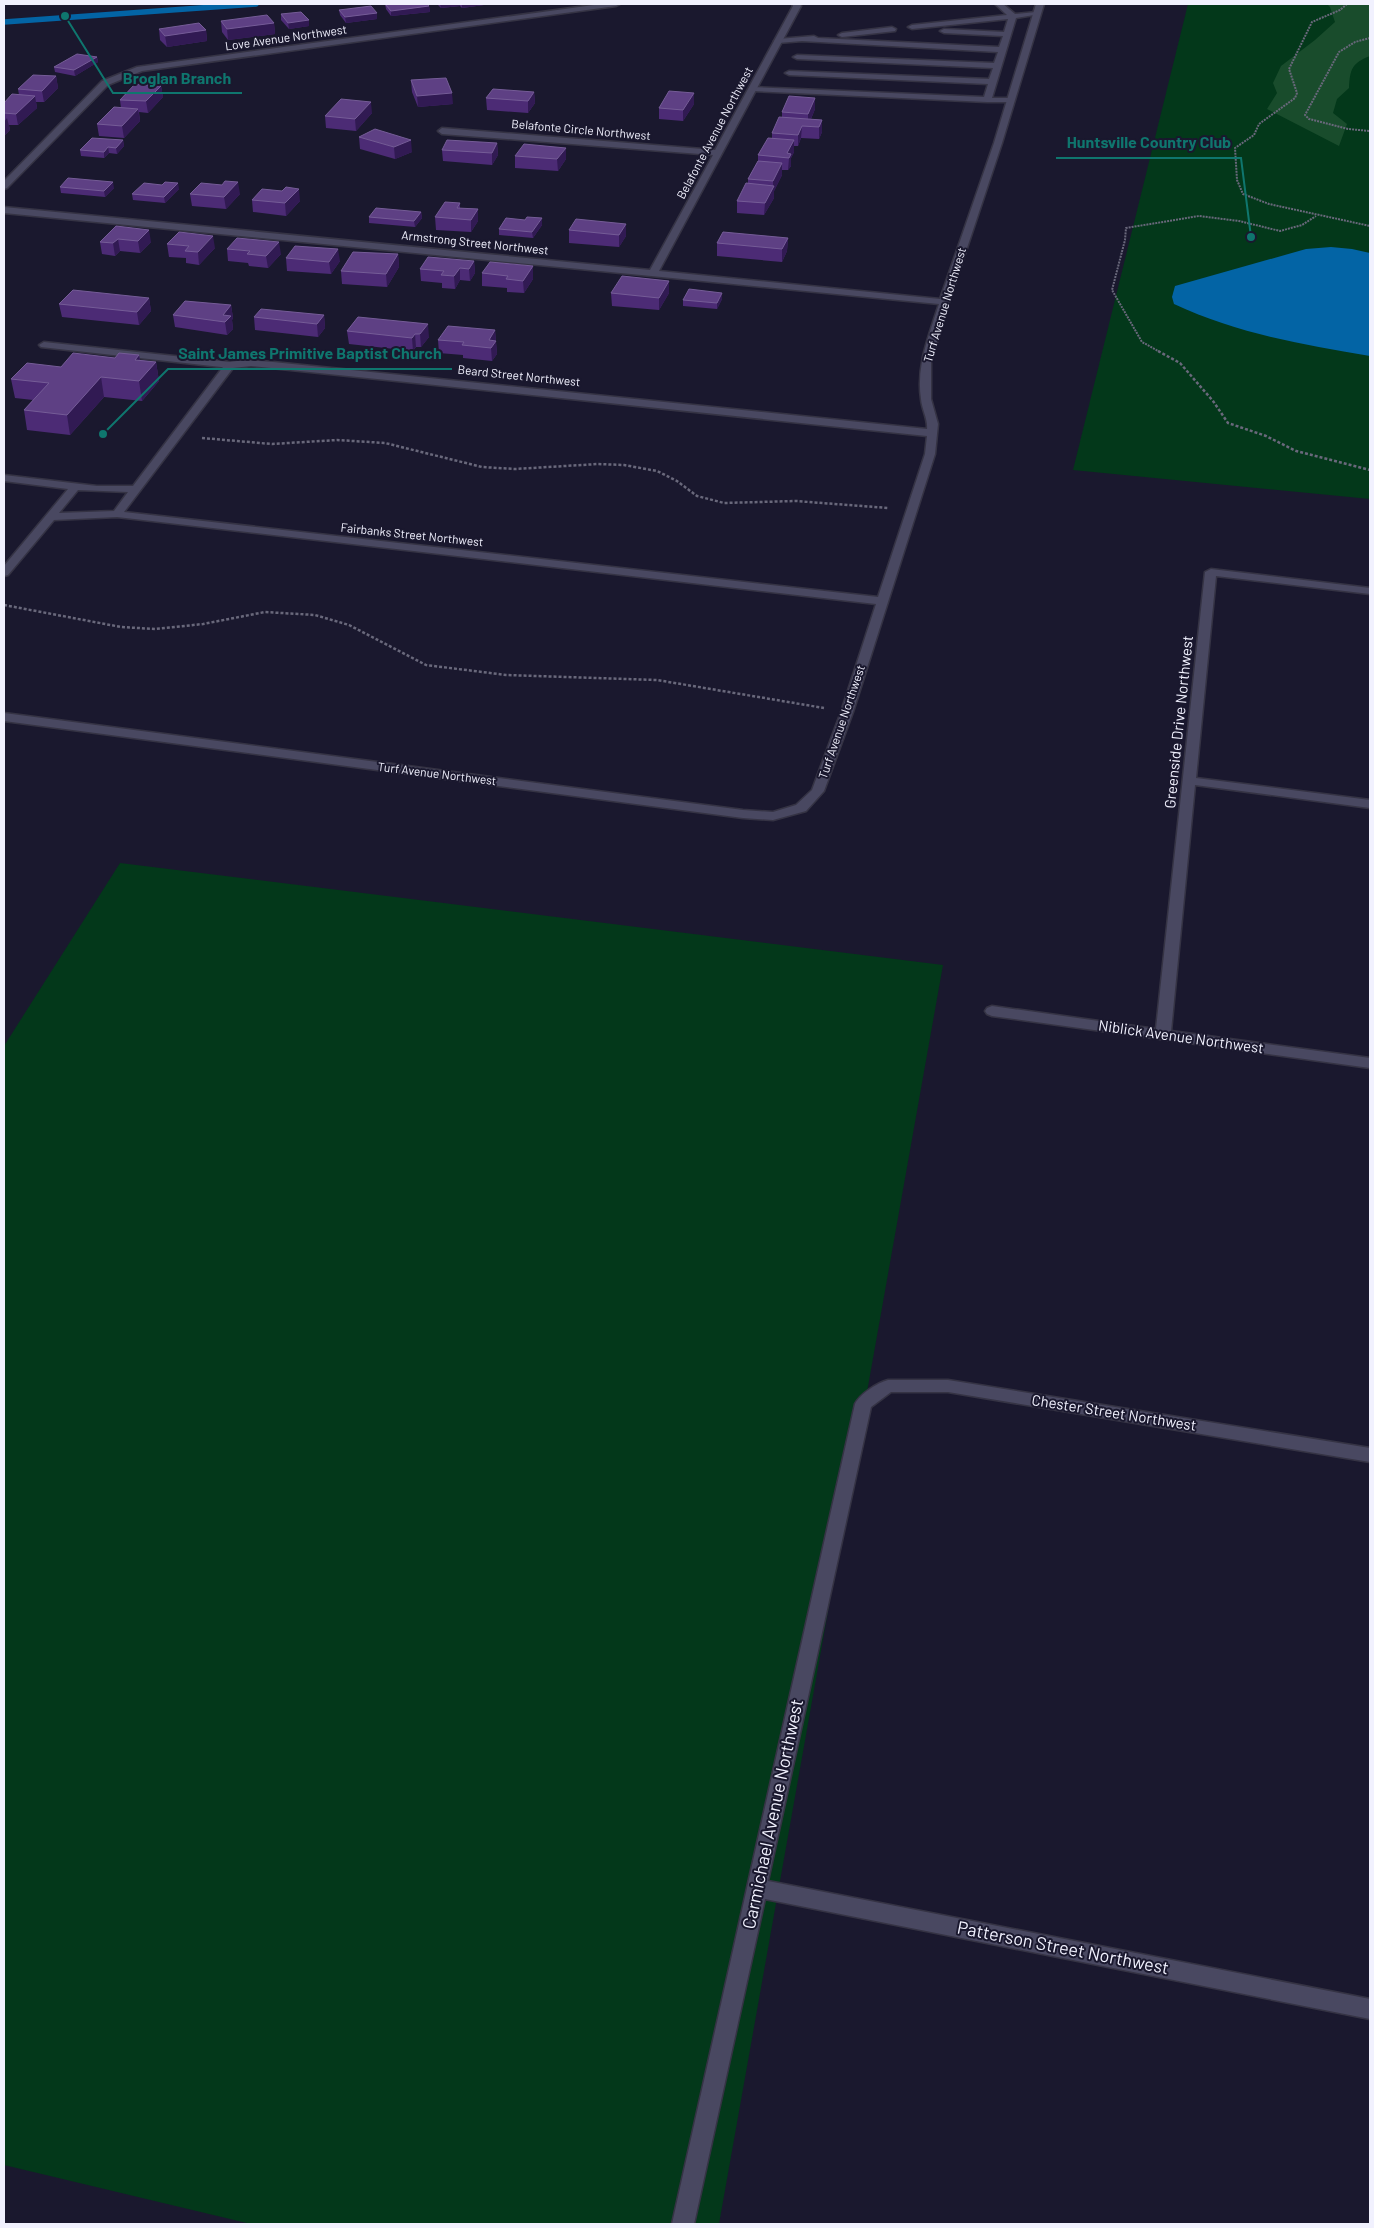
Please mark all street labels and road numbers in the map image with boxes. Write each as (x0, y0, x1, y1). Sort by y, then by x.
street label: Love Avenue Northwest (224, 22, 348, 52)
street label: Belafonte Avenue Northwest (673, 64, 755, 201)
street label: Belafonte Circle Northwest (511, 116, 651, 142)
street label: Armstrong Street Northwest (401, 227, 549, 257)
street label: Turf Avenue Northwest (920, 246, 968, 364)
street label: Beard Street Northwest (457, 362, 581, 388)
street label: Fairbanks Street Northwest (340, 520, 484, 548)
street label: Greenside Drive Northwest (1160, 635, 1196, 809)
street label: Turf Avenue Northwest (815, 663, 867, 780)
street label: Turf Avenue Northwest (377, 759, 497, 787)
street label: Niblick Avenue Northwest (1097, 1015, 1265, 1057)
street label: Chester Street Northwest (1031, 1390, 1198, 1434)
street label: Carmichael Avenue Northwest (737, 1697, 807, 1931)
street label: Patterson Street Northwest (955, 1916, 1171, 1978)

